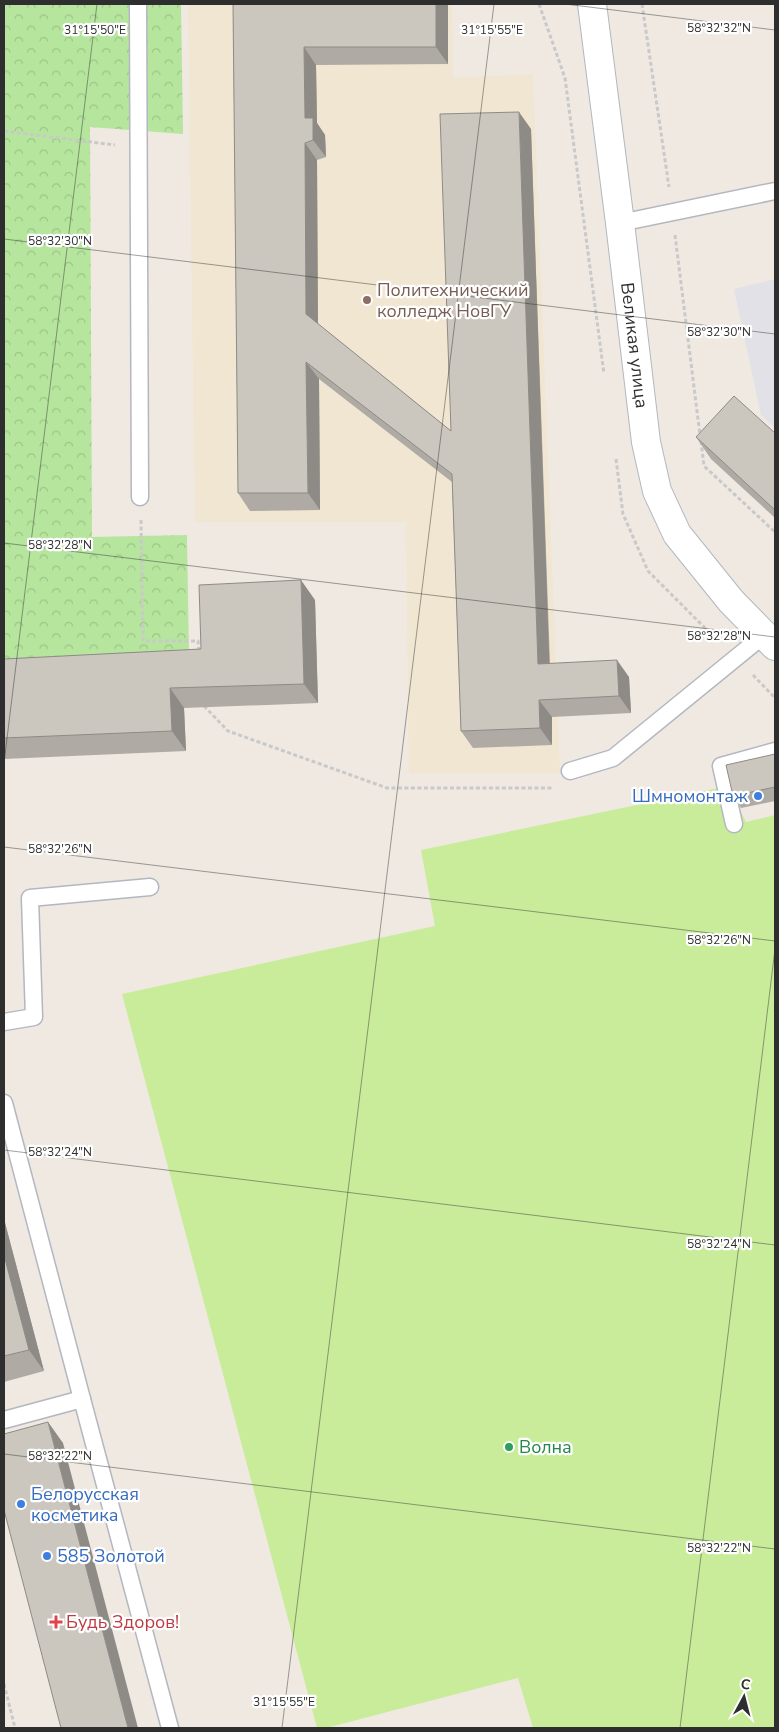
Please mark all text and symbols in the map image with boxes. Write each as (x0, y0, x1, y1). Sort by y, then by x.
text: 58°32'32"N (687, 20, 751, 36)
text: 31°15'50"E (64, 22, 126, 38)
text: 31°15'55"E (461, 22, 523, 38)
text: 58°32'30"N (28, 233, 92, 249)
place label: Политехнический колледж НовГУ (377, 278, 528, 323)
street label: Великая улица (615, 281, 654, 410)
marker: Политехнический колледж НовГУ (361, 294, 373, 306)
text: 58°32'30"N (687, 324, 751, 340)
text: 58°32'28"N (28, 537, 92, 553)
text: 58°32'28"N (687, 628, 751, 644)
place label: Шмномонтаж (632, 784, 749, 808)
marker: Шмномонтаж (752, 790, 764, 802)
text: 58°32'26"N (28, 841, 92, 857)
text: 58°32'26"N (687, 932, 751, 948)
text: 58°32'24"N (28, 1144, 92, 1160)
text: 58°32'24"N (687, 1236, 751, 1252)
place label: Волна (519, 1435, 572, 1459)
marker: Волна (503, 1441, 515, 1453)
text: 58°32'22"N (28, 1448, 92, 1464)
place label: Белорусская косметика (31, 1482, 139, 1527)
marker: Белорусская косметика (15, 1498, 27, 1510)
text: 58°32'22"N (687, 1540, 751, 1556)
place label: 585 Золотой (57, 1544, 165, 1568)
marker: 585 Золотой (41, 1550, 53, 1562)
place label: Будь Здоров! (66, 1610, 179, 1634)
marker: Будь Здоров! (50, 1616, 62, 1628)
north arrow (719, 1672, 769, 1722)
text: С (740, 1675, 752, 1695)
text: 31°15'55"E (253, 1694, 315, 1710)

